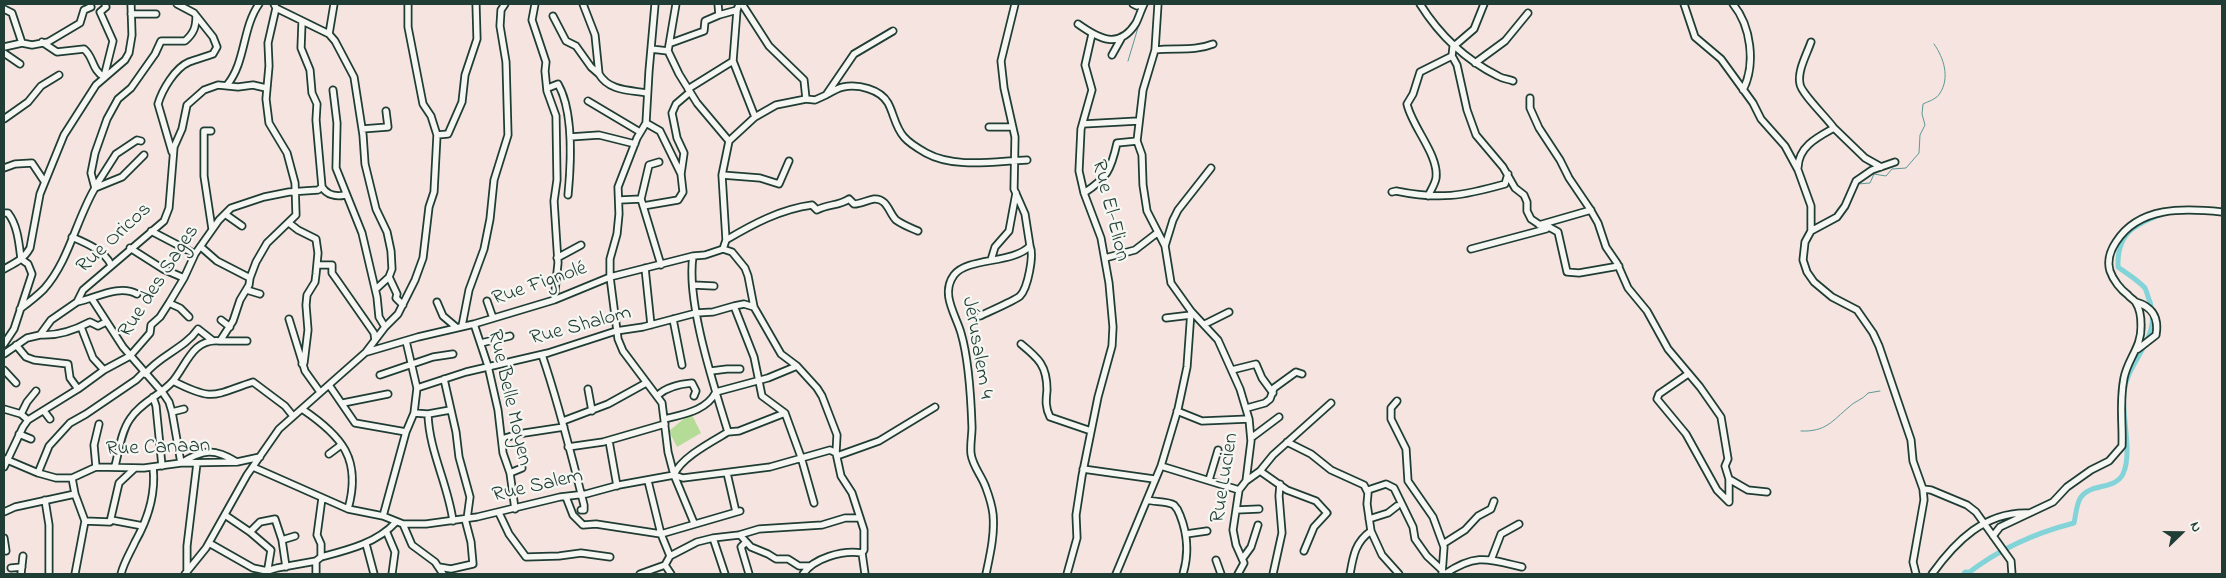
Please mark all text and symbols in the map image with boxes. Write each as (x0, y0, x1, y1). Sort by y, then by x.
street label: Rue El-Elion (1084, 158, 1134, 264)
street label: Rue Oricos (72, 198, 158, 280)
street label: Rue des Sages (114, 221, 206, 343)
street label: Rue Fignolé (489, 257, 591, 313)
street label: Jérusalem 4 (955, 295, 997, 401)
street label: Rue Shalom (528, 301, 634, 353)
street label: Rue Belle Moyen (480, 328, 536, 468)
street label: Rue Lucien (1206, 431, 1246, 525)
street label: Rue Canaan (105, 435, 211, 463)
street label: Rue Salem (490, 464, 586, 510)
north arrow (2156, 508, 2206, 558)
text: N (2184, 519, 2207, 536)

